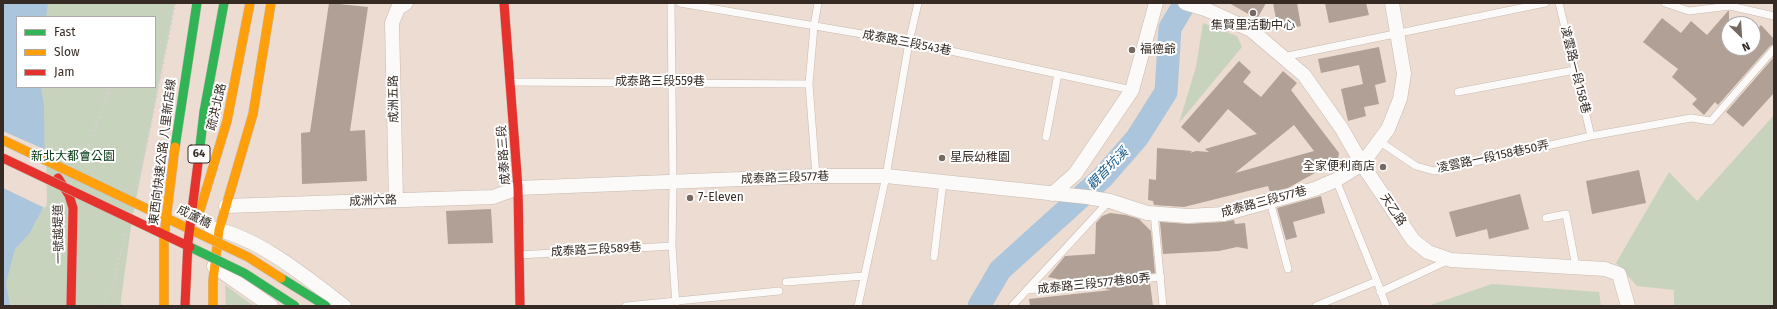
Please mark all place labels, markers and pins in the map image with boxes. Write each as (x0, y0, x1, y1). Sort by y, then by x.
marker: 集賢里活動中心 (1248, 8, 1258, 18)
place label: 集賢里活動中心 (1211, 19, 1295, 33)
place label: 福德爺 (1140, 43, 1176, 57)
marker: 福德爺 (1127, 45, 1137, 55)
place label: 星辰幼稚園 (950, 151, 1010, 165)
marker: 星辰幼稚園 (937, 153, 947, 163)
place label: 全家便利商店 (1303, 160, 1375, 174)
marker: 全家便利商店 (1378, 162, 1388, 172)
place label: 7-Eleven (698, 191, 744, 205)
marker: 7-Eleven (685, 193, 695, 203)

